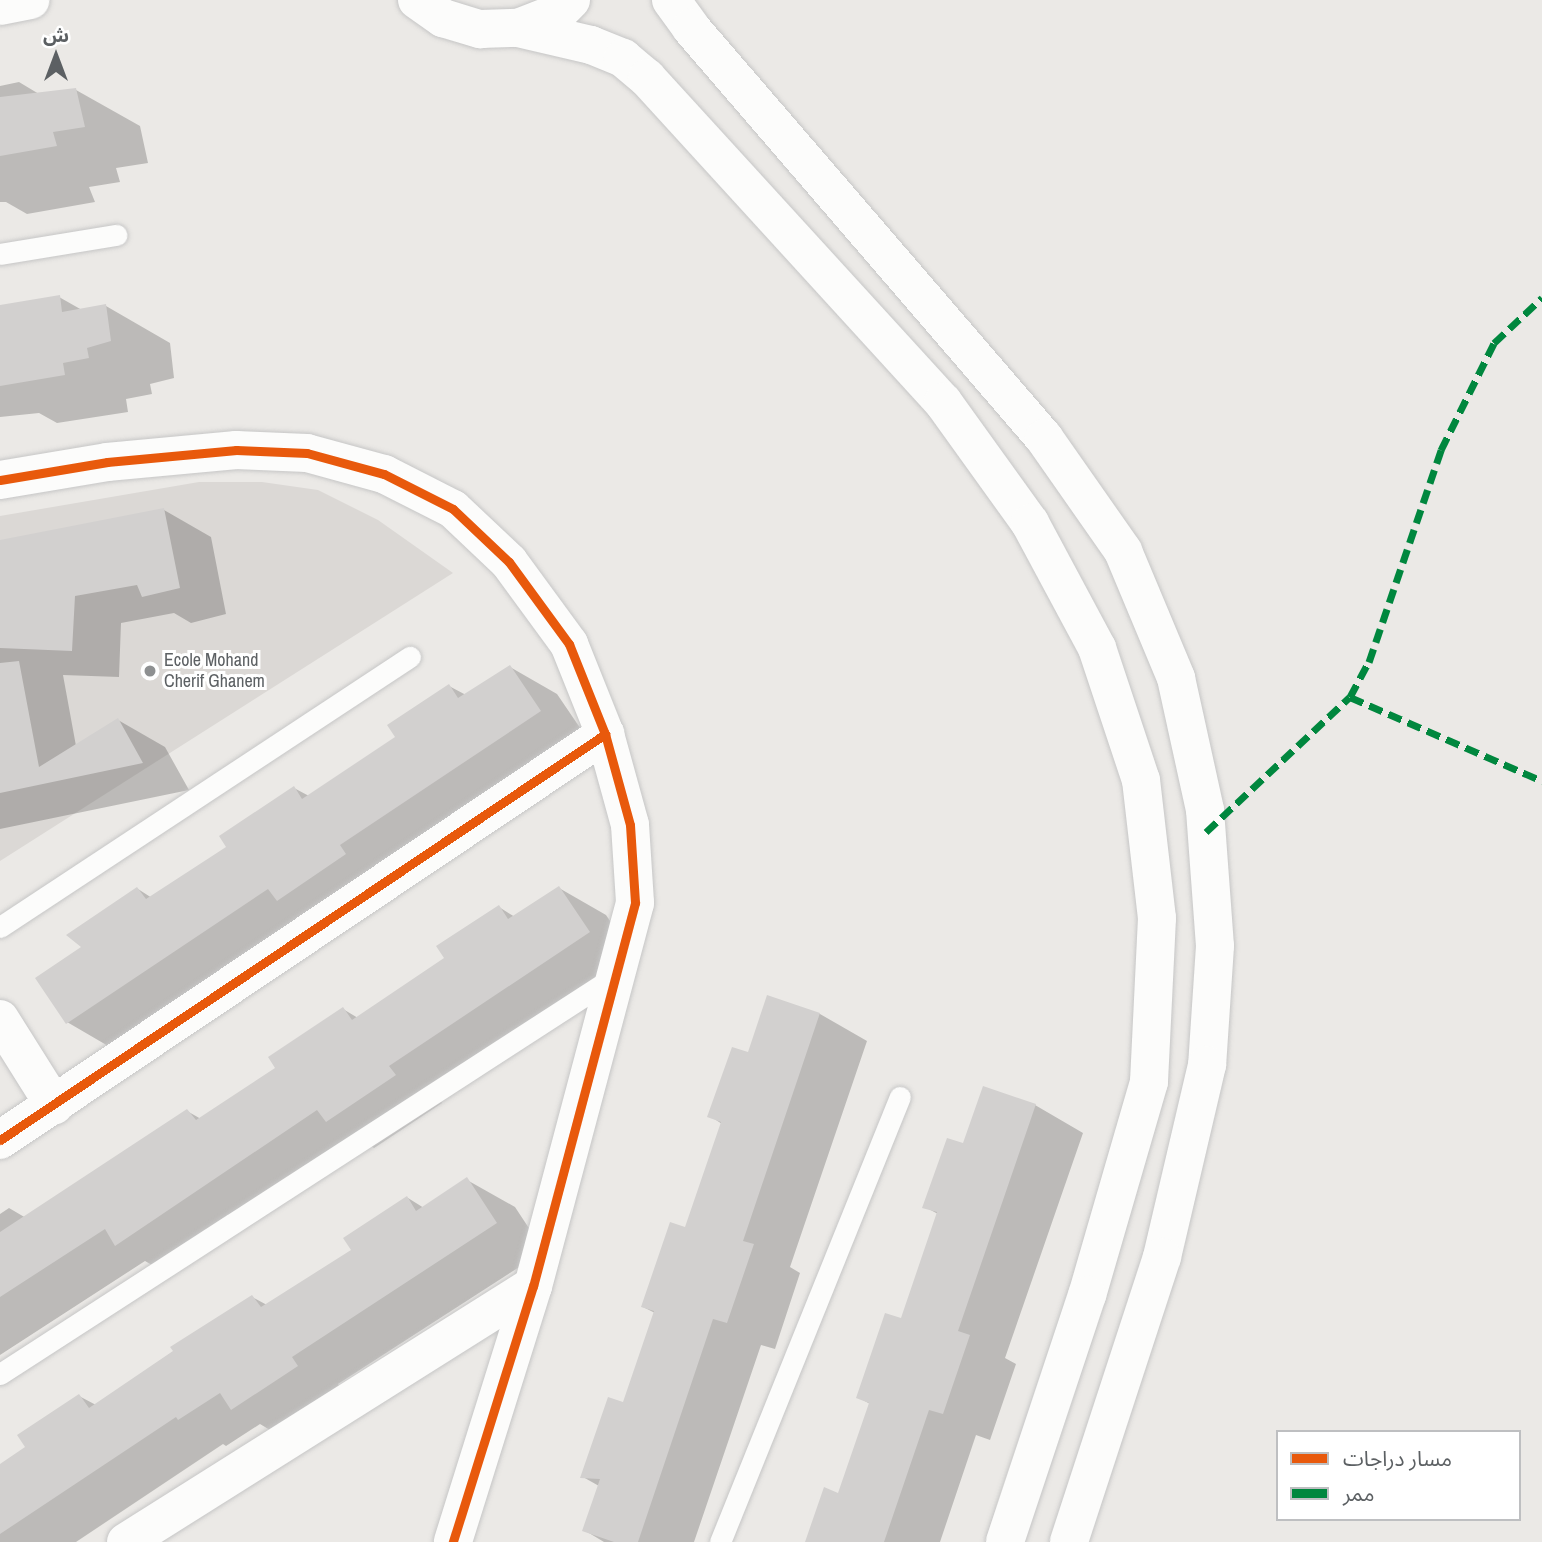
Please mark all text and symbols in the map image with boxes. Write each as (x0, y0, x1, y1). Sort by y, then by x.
north arrow (21, 21, 91, 91)
text: ش (43, 22, 69, 48)
place label: Ecole Mohand Cherif Ghanem (164, 650, 265, 692)
marker: Ecole Mohand Cherif Ghanem (142, 663, 158, 679)
legend (1276, 1430, 1521, 1521)
text: مسار دراجات (1343, 1444, 1452, 1473)
text: ممر (1343, 1479, 1374, 1508)

